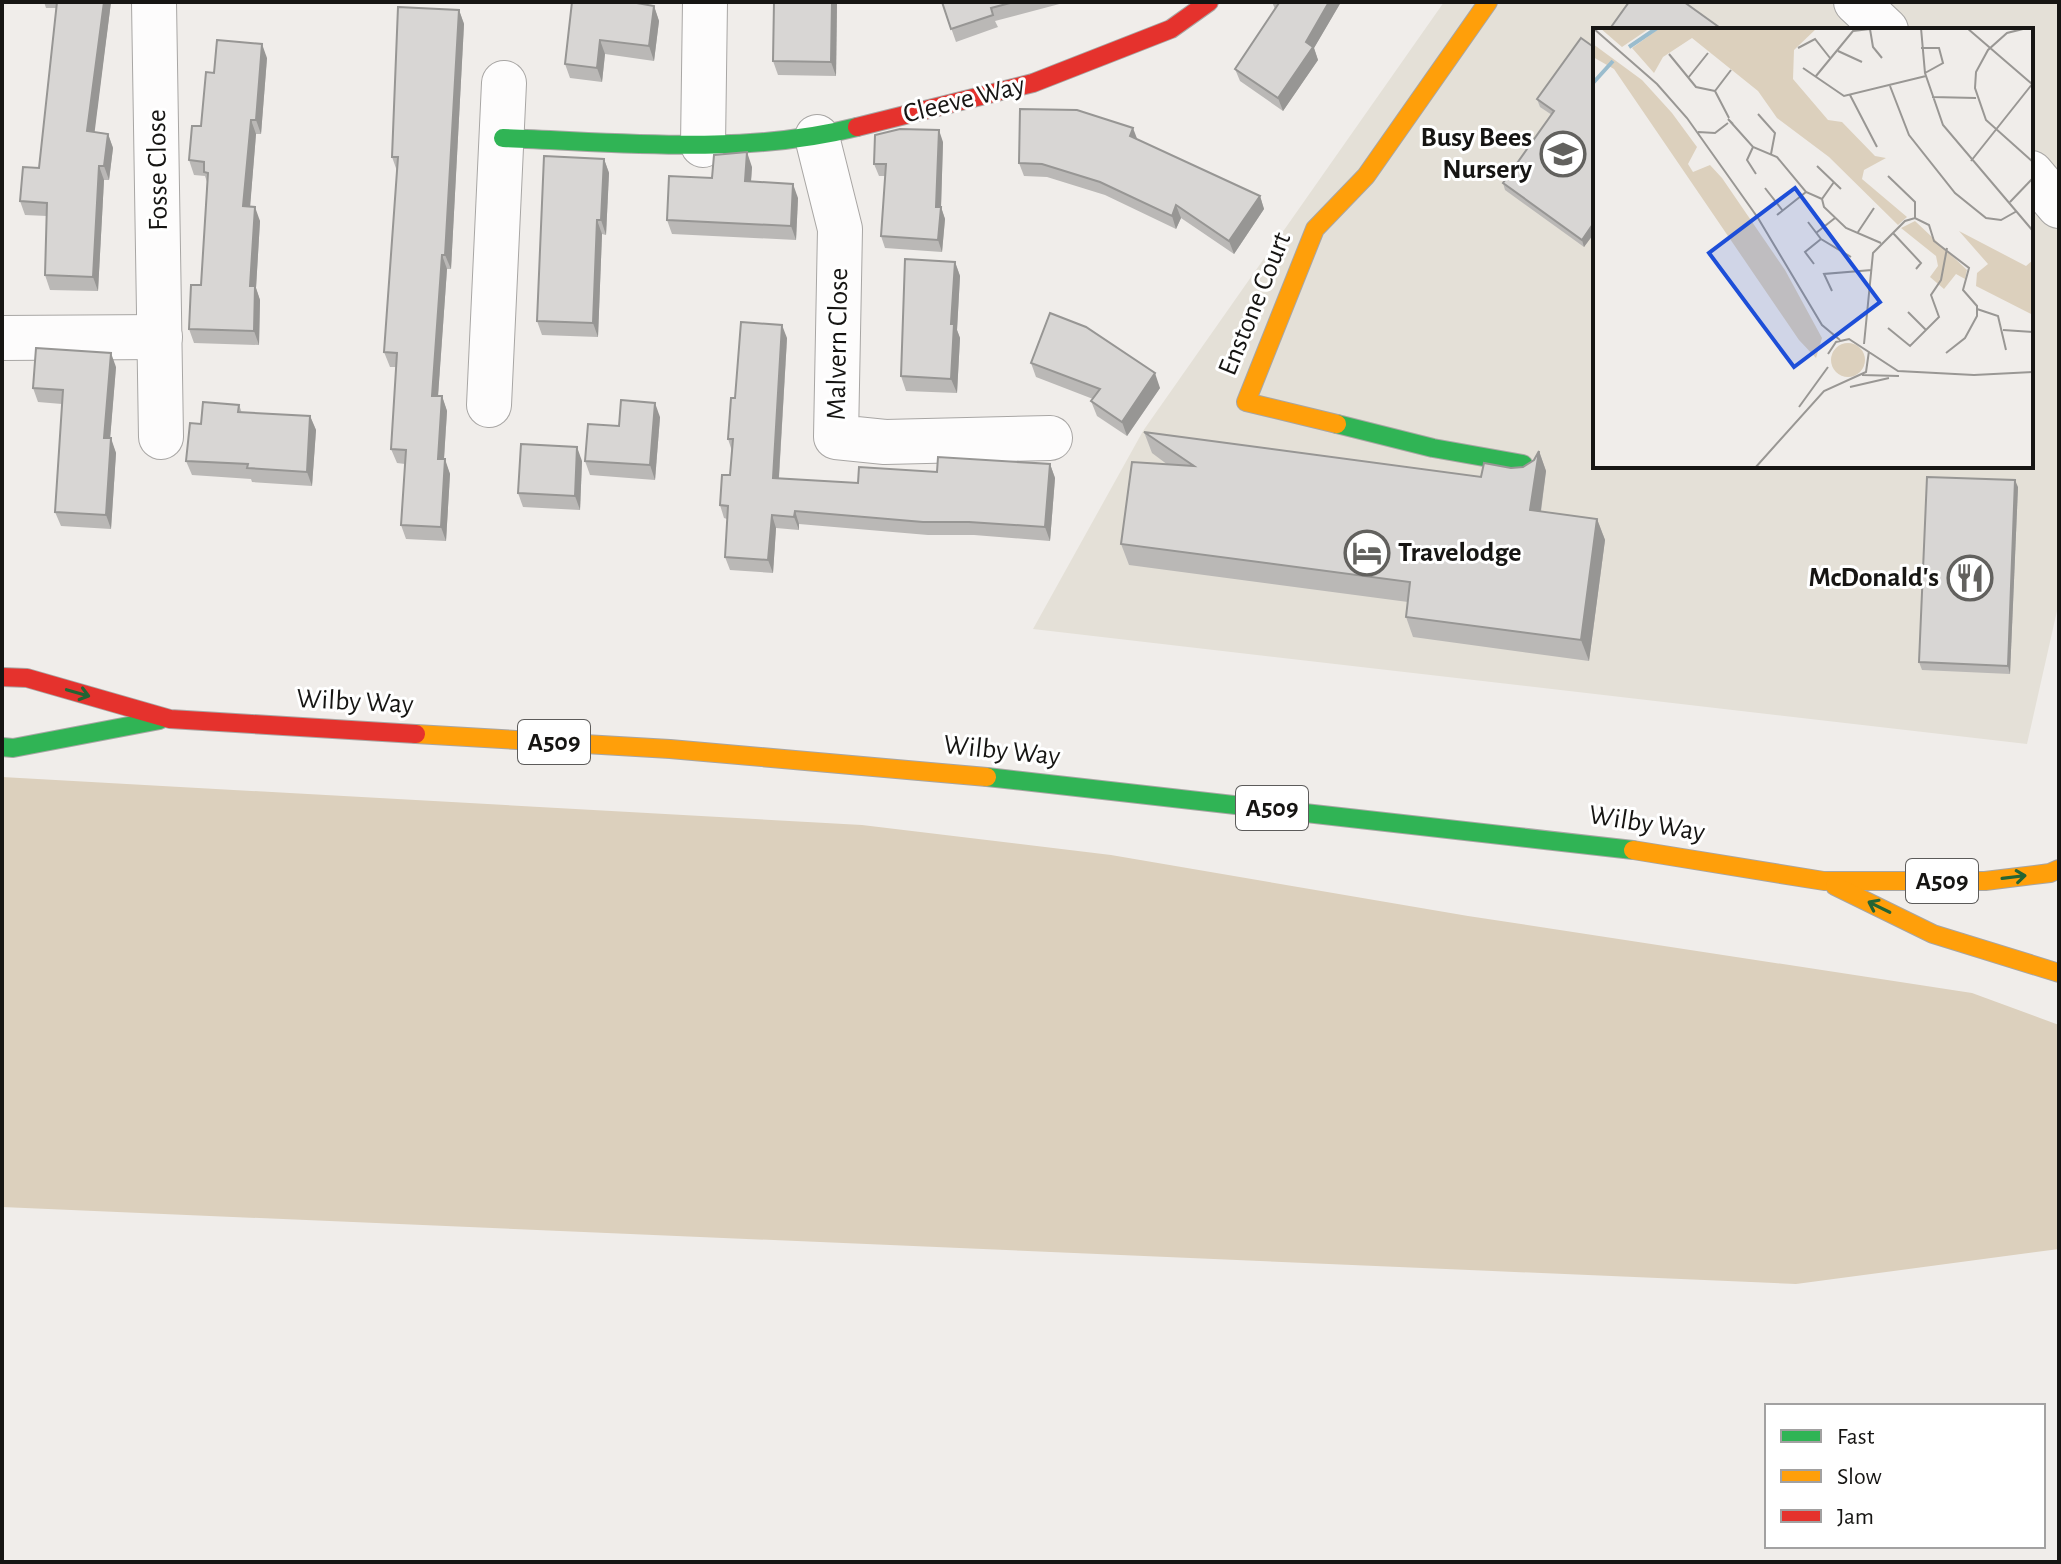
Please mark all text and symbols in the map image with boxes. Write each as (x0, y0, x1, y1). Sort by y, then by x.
inset map (1593, 28, 2033, 468)
street label: Cleeve Way (900, 71, 1028, 129)
street label: Fosse Close (143, 109, 173, 231)
place label: Busy Bees Nursery (1420, 124, 1532, 184)
school or university icon: Busy Bees Nursery (1539, 130, 1587, 178)
street label: Enstone Court (1214, 228, 1296, 380)
street label: Malvern Close (823, 267, 853, 421)
hotel icon: Travelodge (1343, 529, 1391, 577)
place label: Travelodge (1398, 539, 1521, 567)
restaurant icon: McDonald's (1946, 554, 1994, 602)
place label: McDonald's (1809, 564, 1939, 592)
street label: Wilby Way (296, 685, 414, 719)
one-way arrow (65, 686, 90, 701)
road number: A509 (518, 720, 590, 764)
street label: Wilby Way (942, 731, 1062, 771)
road number: A509 (1236, 786, 1308, 830)
street label: Wilby Way (1587, 801, 1707, 847)
road number: A509 (1906, 859, 1978, 903)
one-way arrow (2001, 869, 2026, 884)
one-way arrow (1867, 899, 1891, 914)
legend (1765, 1404, 2045, 1548)
text: Fast (1837, 1425, 1875, 1449)
text: Slow (1837, 1465, 1882, 1489)
text: Jam (1837, 1505, 1874, 1529)

